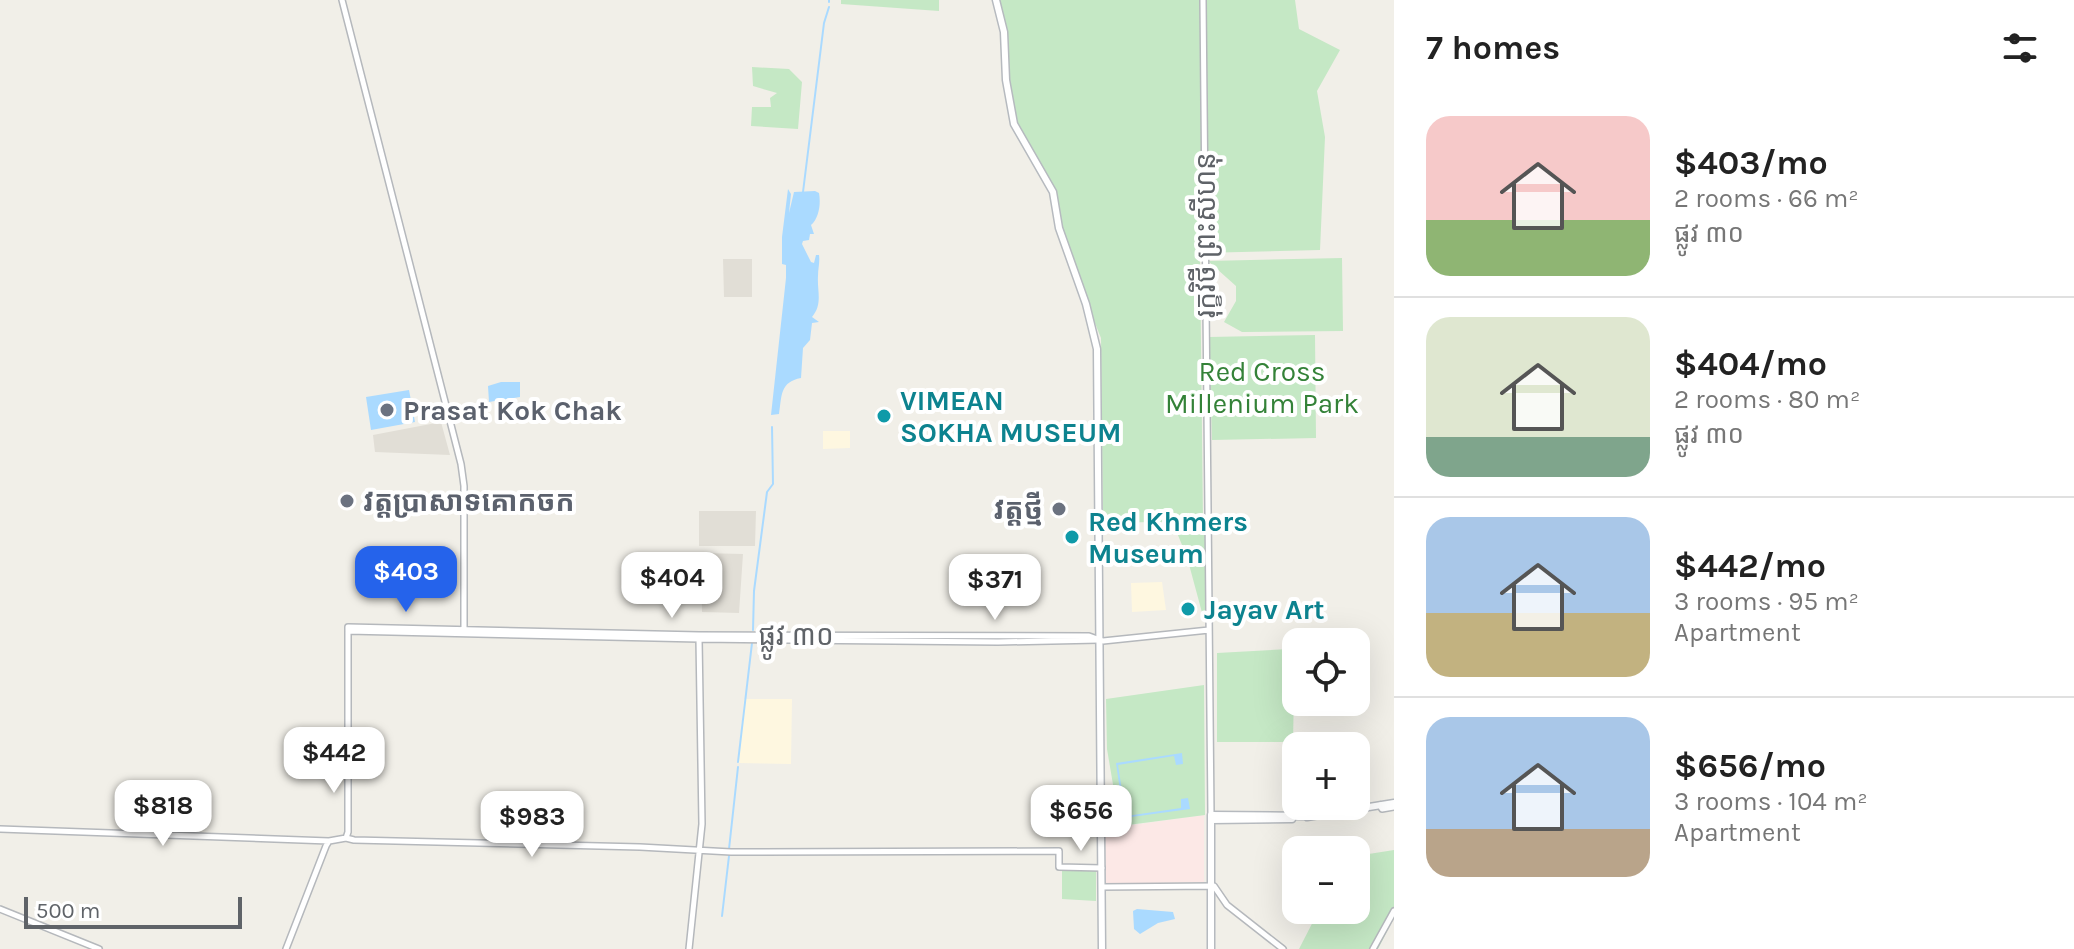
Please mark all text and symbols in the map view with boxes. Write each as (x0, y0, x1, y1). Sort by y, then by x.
icon: filters (1998, 26, 2042, 70)
text: 7 homes (1426, 28, 1560, 68)
text: $403/mo (1674, 143, 1828, 183)
icon: home (1490, 148, 1586, 244)
street label: រុក្ខវិថី ព្រះសីហនុ (1187, 152, 1223, 318)
text: 2 rooms · 66 m² (1674, 183, 1859, 214)
text: ផ្លូវ ៣០ (1674, 218, 1744, 249)
text: $404/mo (1674, 344, 1827, 384)
icon: home (1490, 349, 1586, 445)
park label: Red Cross Millenium Park (1165, 355, 1359, 420)
place label: VIMEAN SOKHA MUSEUM (900, 384, 1122, 449)
text: 2 rooms · 80 m² (1674, 384, 1860, 415)
place label: Prasat Kok Chak (403, 394, 622, 427)
marker: Prasat Kok Chak (378, 401, 396, 419)
marker: VIMEAN SOKHA MUSEUM (875, 407, 893, 425)
text: ផ្លូវ ៣០ (1674, 419, 1744, 450)
place label: វត្តប្រាសាទគោកចក (363, 485, 575, 518)
place label: វត្តថ្មី (994, 491, 1043, 526)
marker: វត្តប្រាសាទគោកចក (338, 492, 356, 510)
marker: វត្តថ្មី (1050, 500, 1068, 518)
place label: Red Khmers Museum (1088, 505, 1248, 570)
marker: Red Khmers Museum (1063, 528, 1081, 546)
pin: $403 (359, 546, 453, 614)
text: $442/mo (1674, 546, 1826, 586)
icon: home (1490, 549, 1586, 645)
pin: $404 (625, 552, 719, 620)
pin: $371 (948, 554, 1042, 622)
text: $403 (373, 556, 439, 587)
text: $404 (639, 562, 705, 593)
text: $371 (967, 564, 1023, 595)
text: 3 rooms · 95 m² (1674, 586, 1859, 617)
place label: Jayav Art (1204, 593, 1324, 626)
marker: Jayav Art (1179, 600, 1197, 618)
text: Apartment (1674, 617, 1801, 648)
street label: ផ្លូវ ៣០ (758, 619, 834, 660)
map controls (1282, 628, 1370, 924)
button: locate (1282, 628, 1370, 716)
pin: $442 (287, 727, 381, 795)
button: + (1282, 732, 1370, 820)
text: $442 (302, 737, 366, 768)
text: $656/mo (1674, 746, 1826, 786)
icon: home (1490, 749, 1586, 845)
pin: $818 (116, 780, 210, 848)
pin: $656 (1034, 785, 1128, 853)
text: 3 rooms · 104 m² (1674, 786, 1868, 817)
text: $818 (133, 790, 193, 821)
pin: $983 (485, 791, 579, 859)
text: $656 (1049, 795, 1113, 826)
text: $983 (499, 801, 565, 832)
text: Apartment (1674, 817, 1801, 848)
button: − (1282, 836, 1370, 924)
scale bar (24, 893, 242, 929)
text: 500 m (36, 898, 100, 924)

